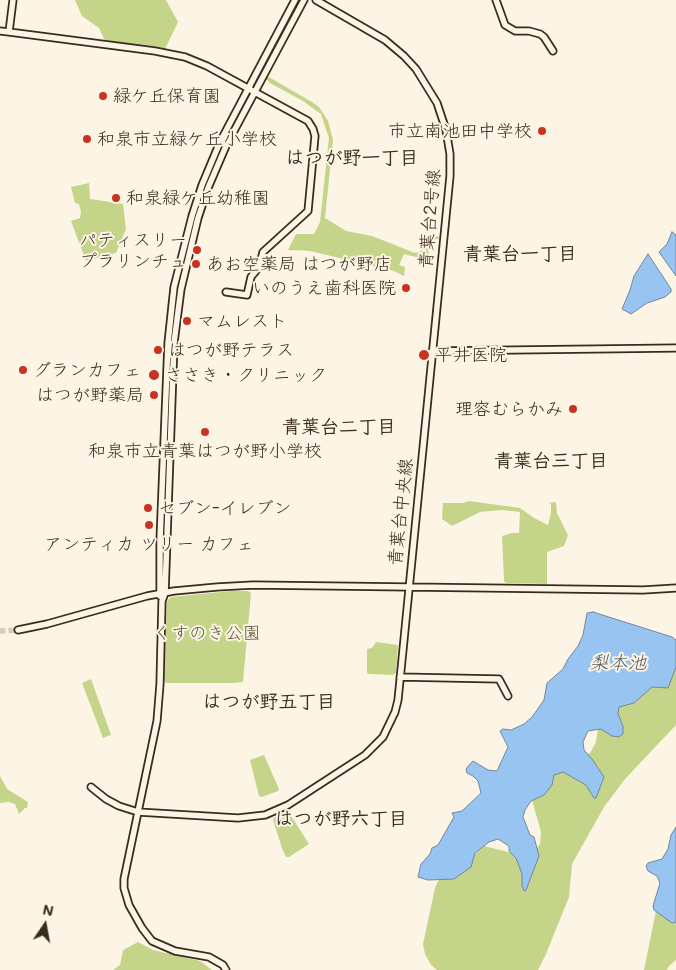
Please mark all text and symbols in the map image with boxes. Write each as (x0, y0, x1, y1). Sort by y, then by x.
place label: 緑ケ丘保育園 (113, 85, 221, 107)
marker: 緑ケ丘保育園 (97, 90, 109, 102)
place label: 市立南池田中学校 (388, 120, 532, 142)
marker: 市立南池田中学校 (536, 125, 548, 137)
place label: 和泉市立緑ケ丘小学校 (97, 128, 277, 150)
marker: 和泉市立緑ケ丘小学校 (81, 133, 93, 145)
district label: はつが野一丁目 (286, 147, 418, 169)
street label: 青葉台2号線 (415, 168, 445, 270)
place label: 和泉緑ケ丘幼稚園 (126, 187, 270, 209)
marker: 和泉緑ケ丘幼稚園 (110, 192, 122, 204)
place label: パティスリー プラリンチュ (79, 229, 187, 272)
district label: 青葉台一丁目 (463, 243, 577, 265)
marker: パティスリー プラリンチュ (191, 244, 203, 256)
place label: あお空薬局 はつが野店 (206, 253, 392, 275)
marker: あお空薬局 はつが野店 (190, 258, 202, 270)
place label: いのうえ歯科医院 (252, 277, 396, 299)
marker: いのうえ歯科医院 (400, 282, 412, 294)
place label: マムレスト (197, 310, 287, 332)
marker: マムレスト (181, 315, 193, 327)
place label: はつが野テラス (168, 339, 294, 361)
marker: はつが野テラス (152, 344, 164, 356)
place label: 平井医院 (435, 344, 507, 366)
marker: 平井医院 (417, 348, 431, 362)
place label: グランカフェ (33, 359, 141, 381)
marker: グランカフェ (17, 364, 29, 376)
place label: ささき・クリニック (165, 364, 327, 386)
marker: ささき・クリニック (147, 368, 161, 382)
place label: はつが野薬局 (36, 384, 144, 406)
marker: はつが野薬局 (148, 389, 160, 401)
place label: 理容むらかみ (455, 398, 563, 420)
marker: 理容むらかみ (567, 403, 579, 415)
district label: 青葉台二丁目 (282, 416, 396, 438)
marker: 和泉市立青葉はつが野小学校 (199, 426, 211, 438)
place label: 和泉市立青葉はつが野小学校 (88, 440, 322, 462)
district label: 青葉台三丁目 (494, 450, 608, 472)
street label: 青葉台中央線 (385, 457, 417, 567)
place label: セブン-イレブン (158, 497, 292, 519)
marker: セブン-イレブン (142, 502, 154, 514)
marker: アンティカ ツリー カフェ (143, 519, 155, 531)
place label: アンティカ ツリー カフェ (44, 533, 254, 555)
park label: くすのき公園 (153, 622, 261, 644)
water label: 梨本池 (590, 652, 646, 674)
district label: はつが野五丁目 (203, 691, 335, 713)
district label: はつが野六丁目 (275, 808, 407, 830)
text: N (41, 899, 55, 920)
north arrow (20, 900, 70, 950)

